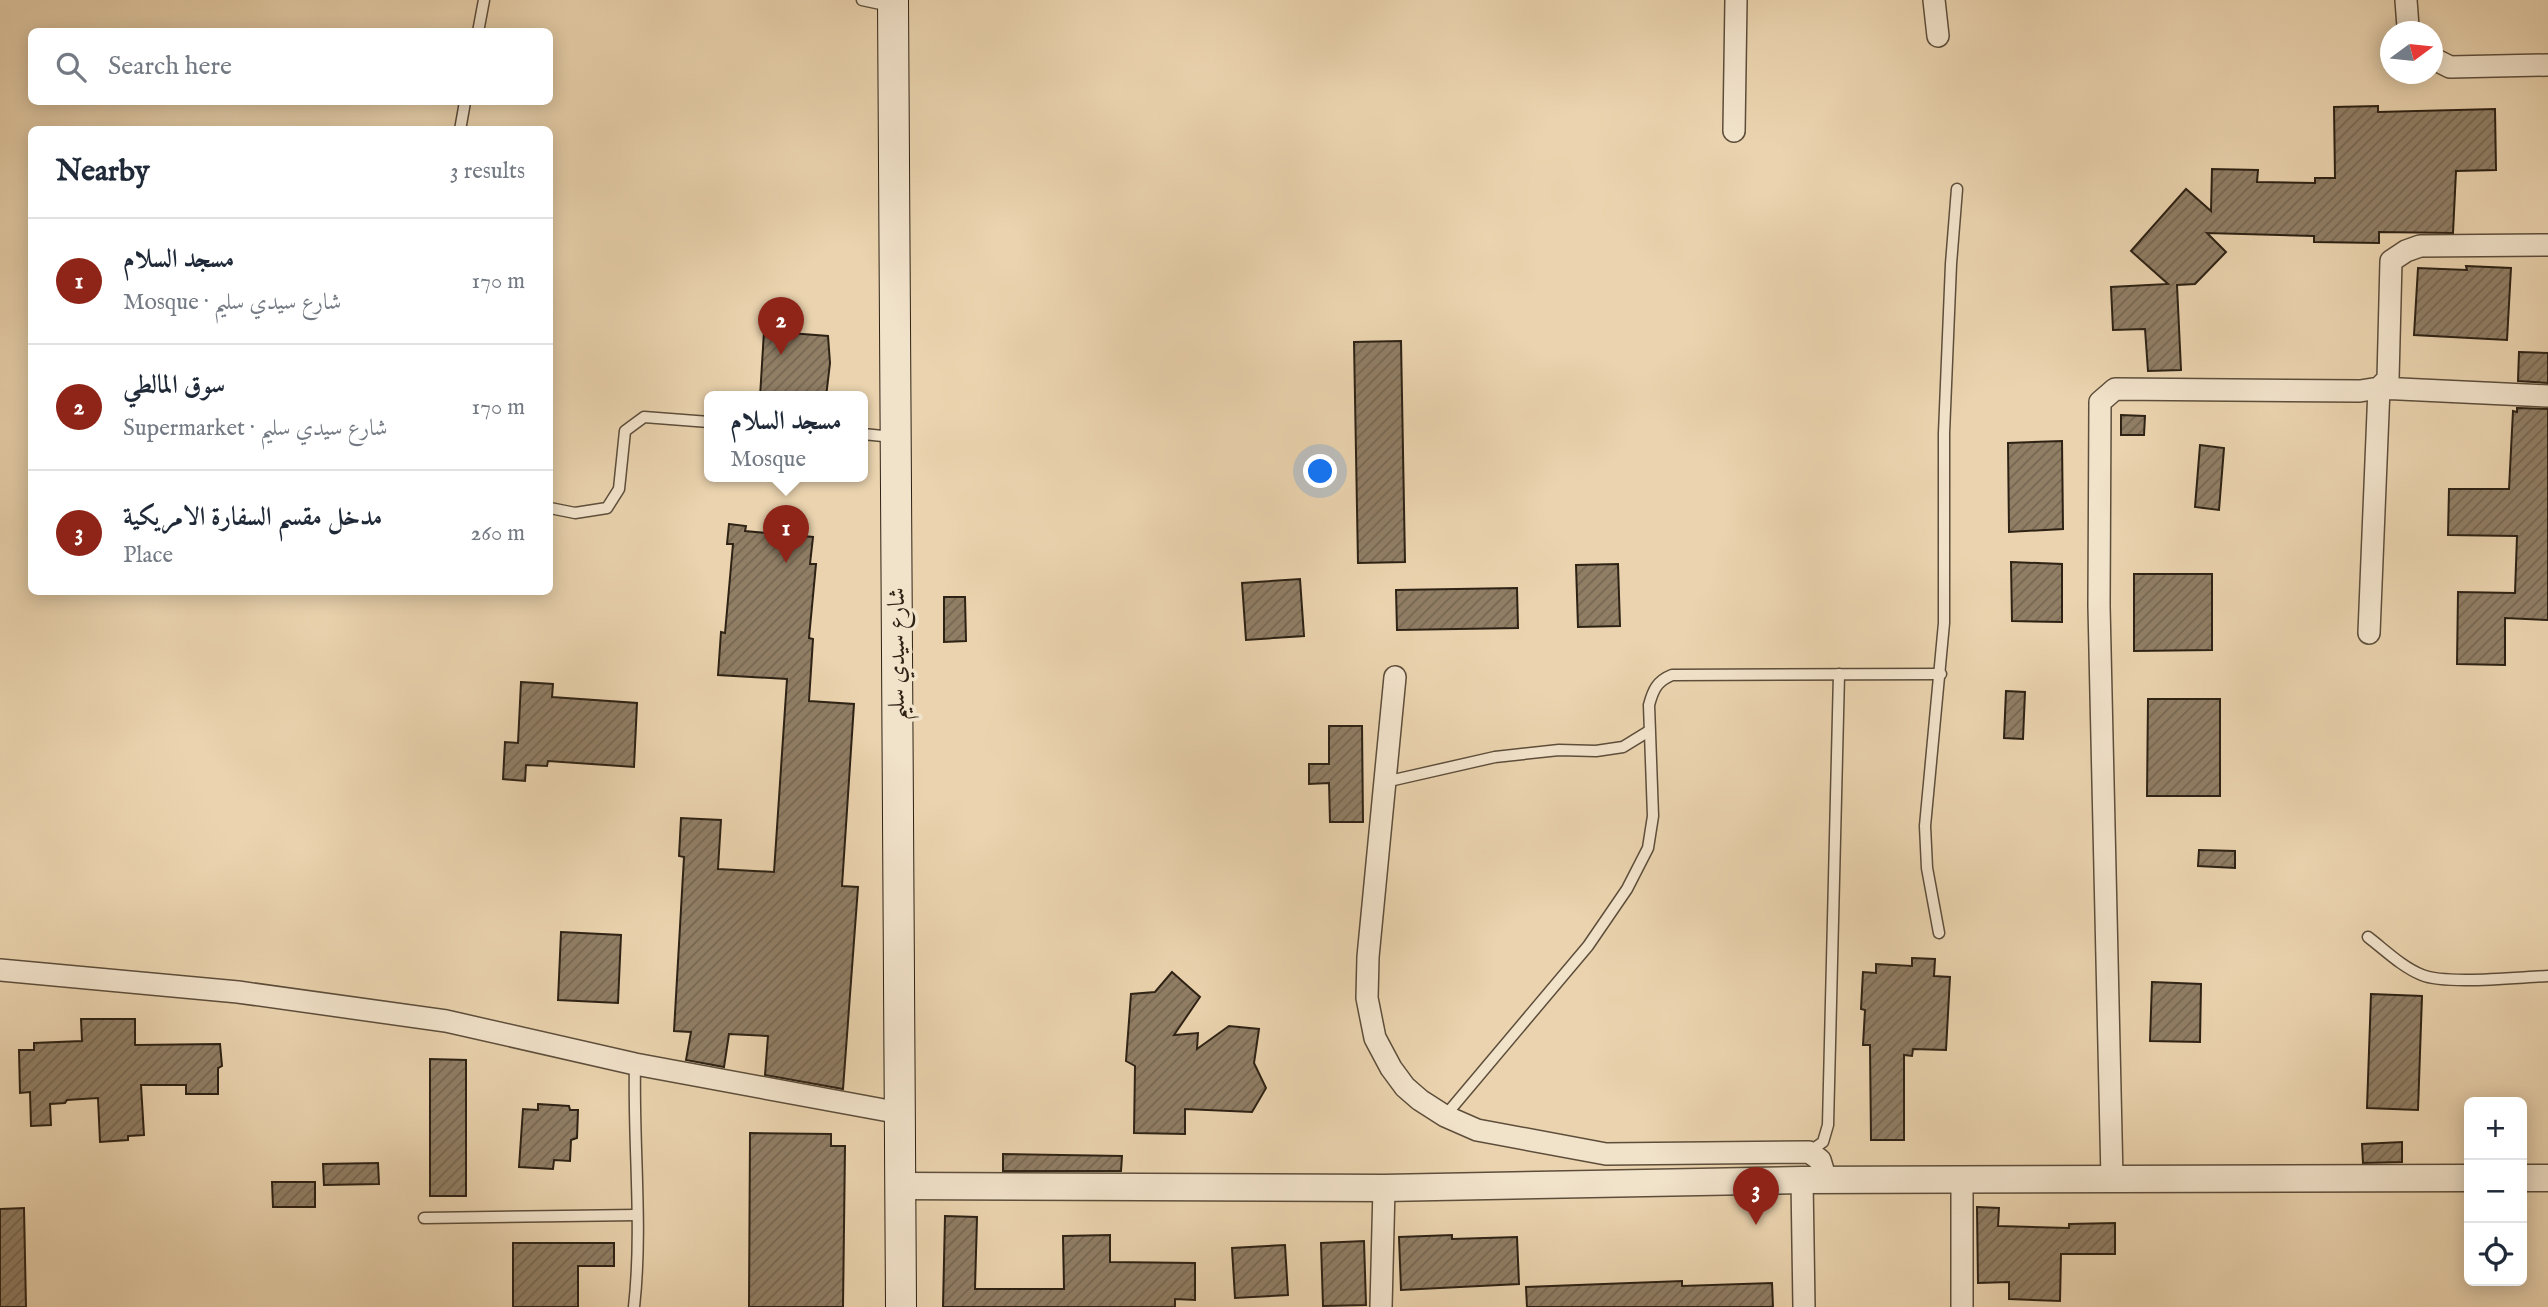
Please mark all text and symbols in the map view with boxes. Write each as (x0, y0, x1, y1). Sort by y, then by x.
north arrow (2380, 21, 2443, 84)
search box (28, 28, 553, 105)
icon: search (52, 48, 90, 86)
text: Search here (108, 50, 232, 83)
text: Nearby (56, 153, 149, 191)
text: 3 results (450, 157, 525, 186)
text: مسجد السلام (123, 243, 234, 276)
text: 1 (75, 267, 83, 296)
text: 170 m (472, 267, 525, 296)
text: Mosque · شارع سيدي سليم (123, 288, 341, 317)
pin: 2 (758, 297, 804, 355)
text: سوق المالطي (123, 369, 225, 402)
popup (704, 391, 868, 482)
text: 2 (74, 393, 84, 422)
text: 170 m (472, 393, 525, 422)
text: مسجد السلام (730, 405, 842, 438)
text: Supermarket · شارع سيدي سليم (123, 414, 388, 443)
text: Mosque (730, 445, 806, 474)
your location (1303, 454, 1337, 488)
text: مدخل مقسم السفارة الامريكية (123, 501, 382, 534)
pin: 1 (763, 505, 809, 563)
text: 3 (75, 519, 83, 548)
text: 260 m (470, 519, 525, 548)
text: Place (123, 541, 173, 570)
street label: شارع سيدي سليم (882, 587, 920, 721)
map controls (2464, 1097, 2527, 1286)
button: + (2464, 1097, 2527, 1160)
button: − (2464, 1160, 2527, 1223)
pin: 3 (1733, 1167, 1779, 1225)
button: locate (2464, 1223, 2527, 1286)

